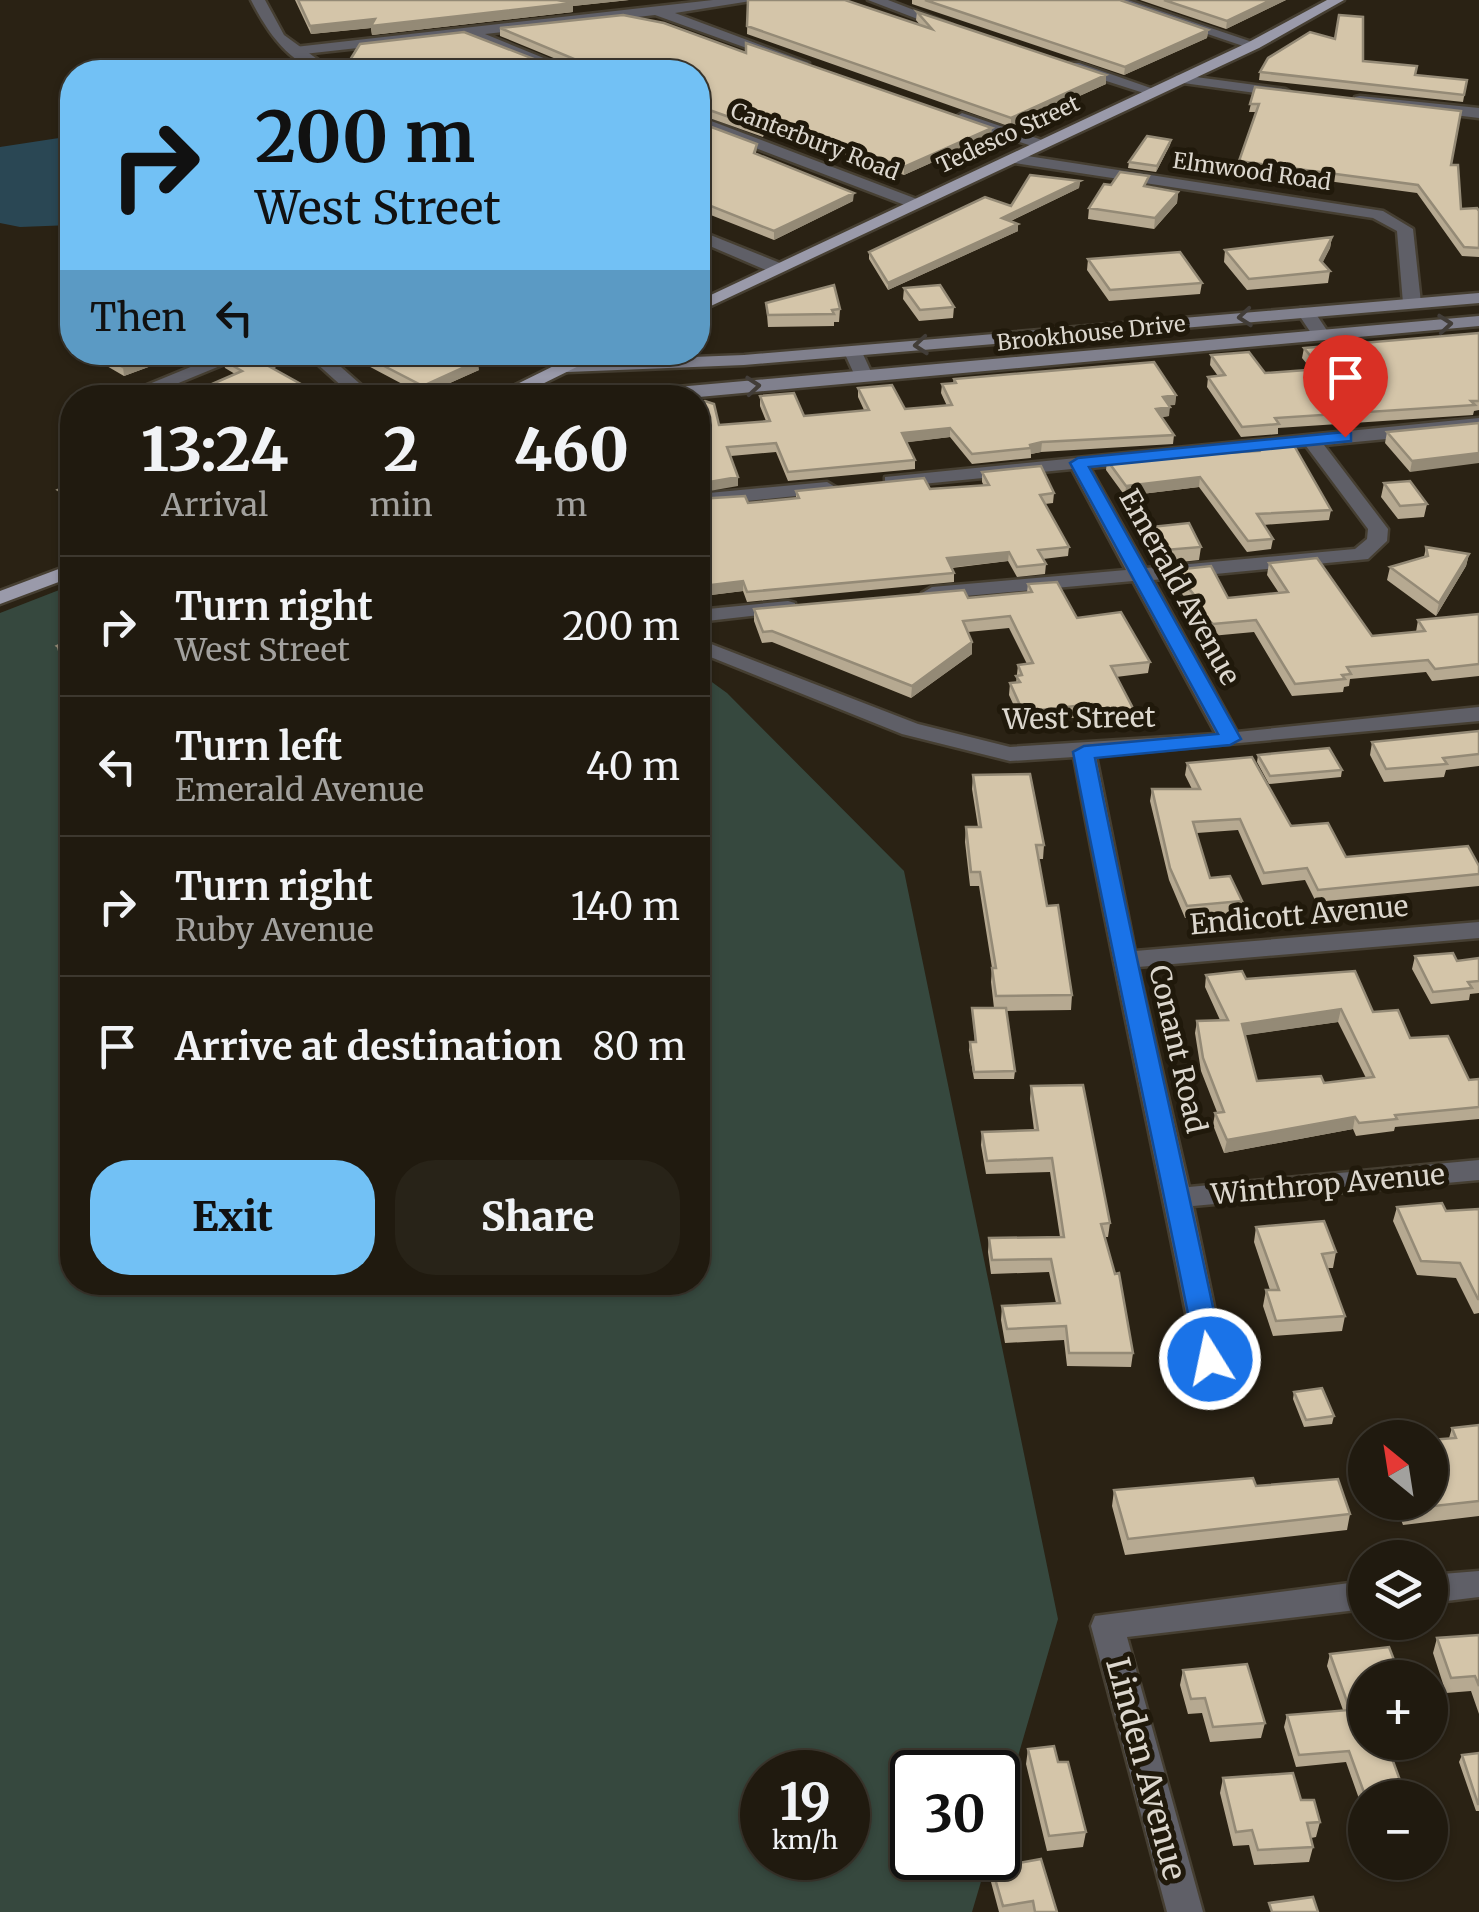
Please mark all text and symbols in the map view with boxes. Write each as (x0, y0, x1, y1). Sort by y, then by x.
street label: Tedesco Street (932, 89, 1084, 179)
text: 200 m (255, 93, 475, 181)
street label: Canterbury Road (727, 96, 903, 186)
icon: right (90, 100, 220, 230)
street label: Elmwood Road (1171, 146, 1333, 196)
text: West Street (255, 180, 501, 236)
icon: left (207, 290, 262, 345)
text: Then (90, 294, 187, 341)
one-way arrow (1236, 305, 1252, 327)
street label: Brookhouse Drive (995, 309, 1187, 357)
one-way arrow (1437, 314, 1453, 335)
one-way arrow (912, 334, 928, 356)
pin (1303, 335, 1388, 438)
icon: arrive (1318, 350, 1373, 405)
one-way arrow (745, 375, 761, 397)
text: 13:24 (141, 412, 289, 487)
text: 2 (384, 412, 419, 487)
text: 460 (514, 412, 629, 487)
street label: Emerald Avenue (1111, 483, 1249, 691)
text: Arrival (161, 485, 268, 525)
text: min (370, 485, 433, 525)
text: m (556, 485, 587, 525)
text: Turn right (175, 583, 373, 630)
icon: right (90, 599, 145, 654)
text: 200 m (562, 603, 680, 650)
text: West Street (175, 630, 350, 670)
street label: West Street (1001, 699, 1156, 737)
text: Turn left (175, 723, 342, 770)
icon: left (90, 739, 145, 794)
text: 40 m (586, 743, 680, 790)
text: Emerald Avenue (175, 770, 424, 810)
text: Turn right (175, 863, 373, 910)
icon: right (90, 879, 145, 934)
text: 140 m (571, 883, 680, 930)
street label: Endicott Avenue (1188, 888, 1410, 942)
text: Ruby Avenue (175, 910, 374, 950)
street label: Conant Road (1141, 961, 1215, 1137)
icon: arrive (90, 1019, 145, 1074)
text: Arrive at destination (175, 1023, 562, 1070)
text: 80 m (592, 1023, 686, 1070)
street label: Winthrop Avenue (1209, 1156, 1446, 1212)
button: Exit (90, 1160, 375, 1275)
button: Share (395, 1160, 680, 1275)
position arrow (1158, 1307, 1262, 1411)
north arrow (1348, 1420, 1448, 1520)
map controls (1348, 1420, 1448, 1880)
button: layers (1348, 1540, 1448, 1640)
street label: Linden Avenue (1097, 1653, 1195, 1885)
button: + (1348, 1660, 1448, 1760)
speed limit sign: 30 (890, 1750, 1020, 1880)
text: 19 (779, 1771, 831, 1834)
button: − (1348, 1780, 1448, 1880)
text: km/h (772, 1824, 838, 1856)

